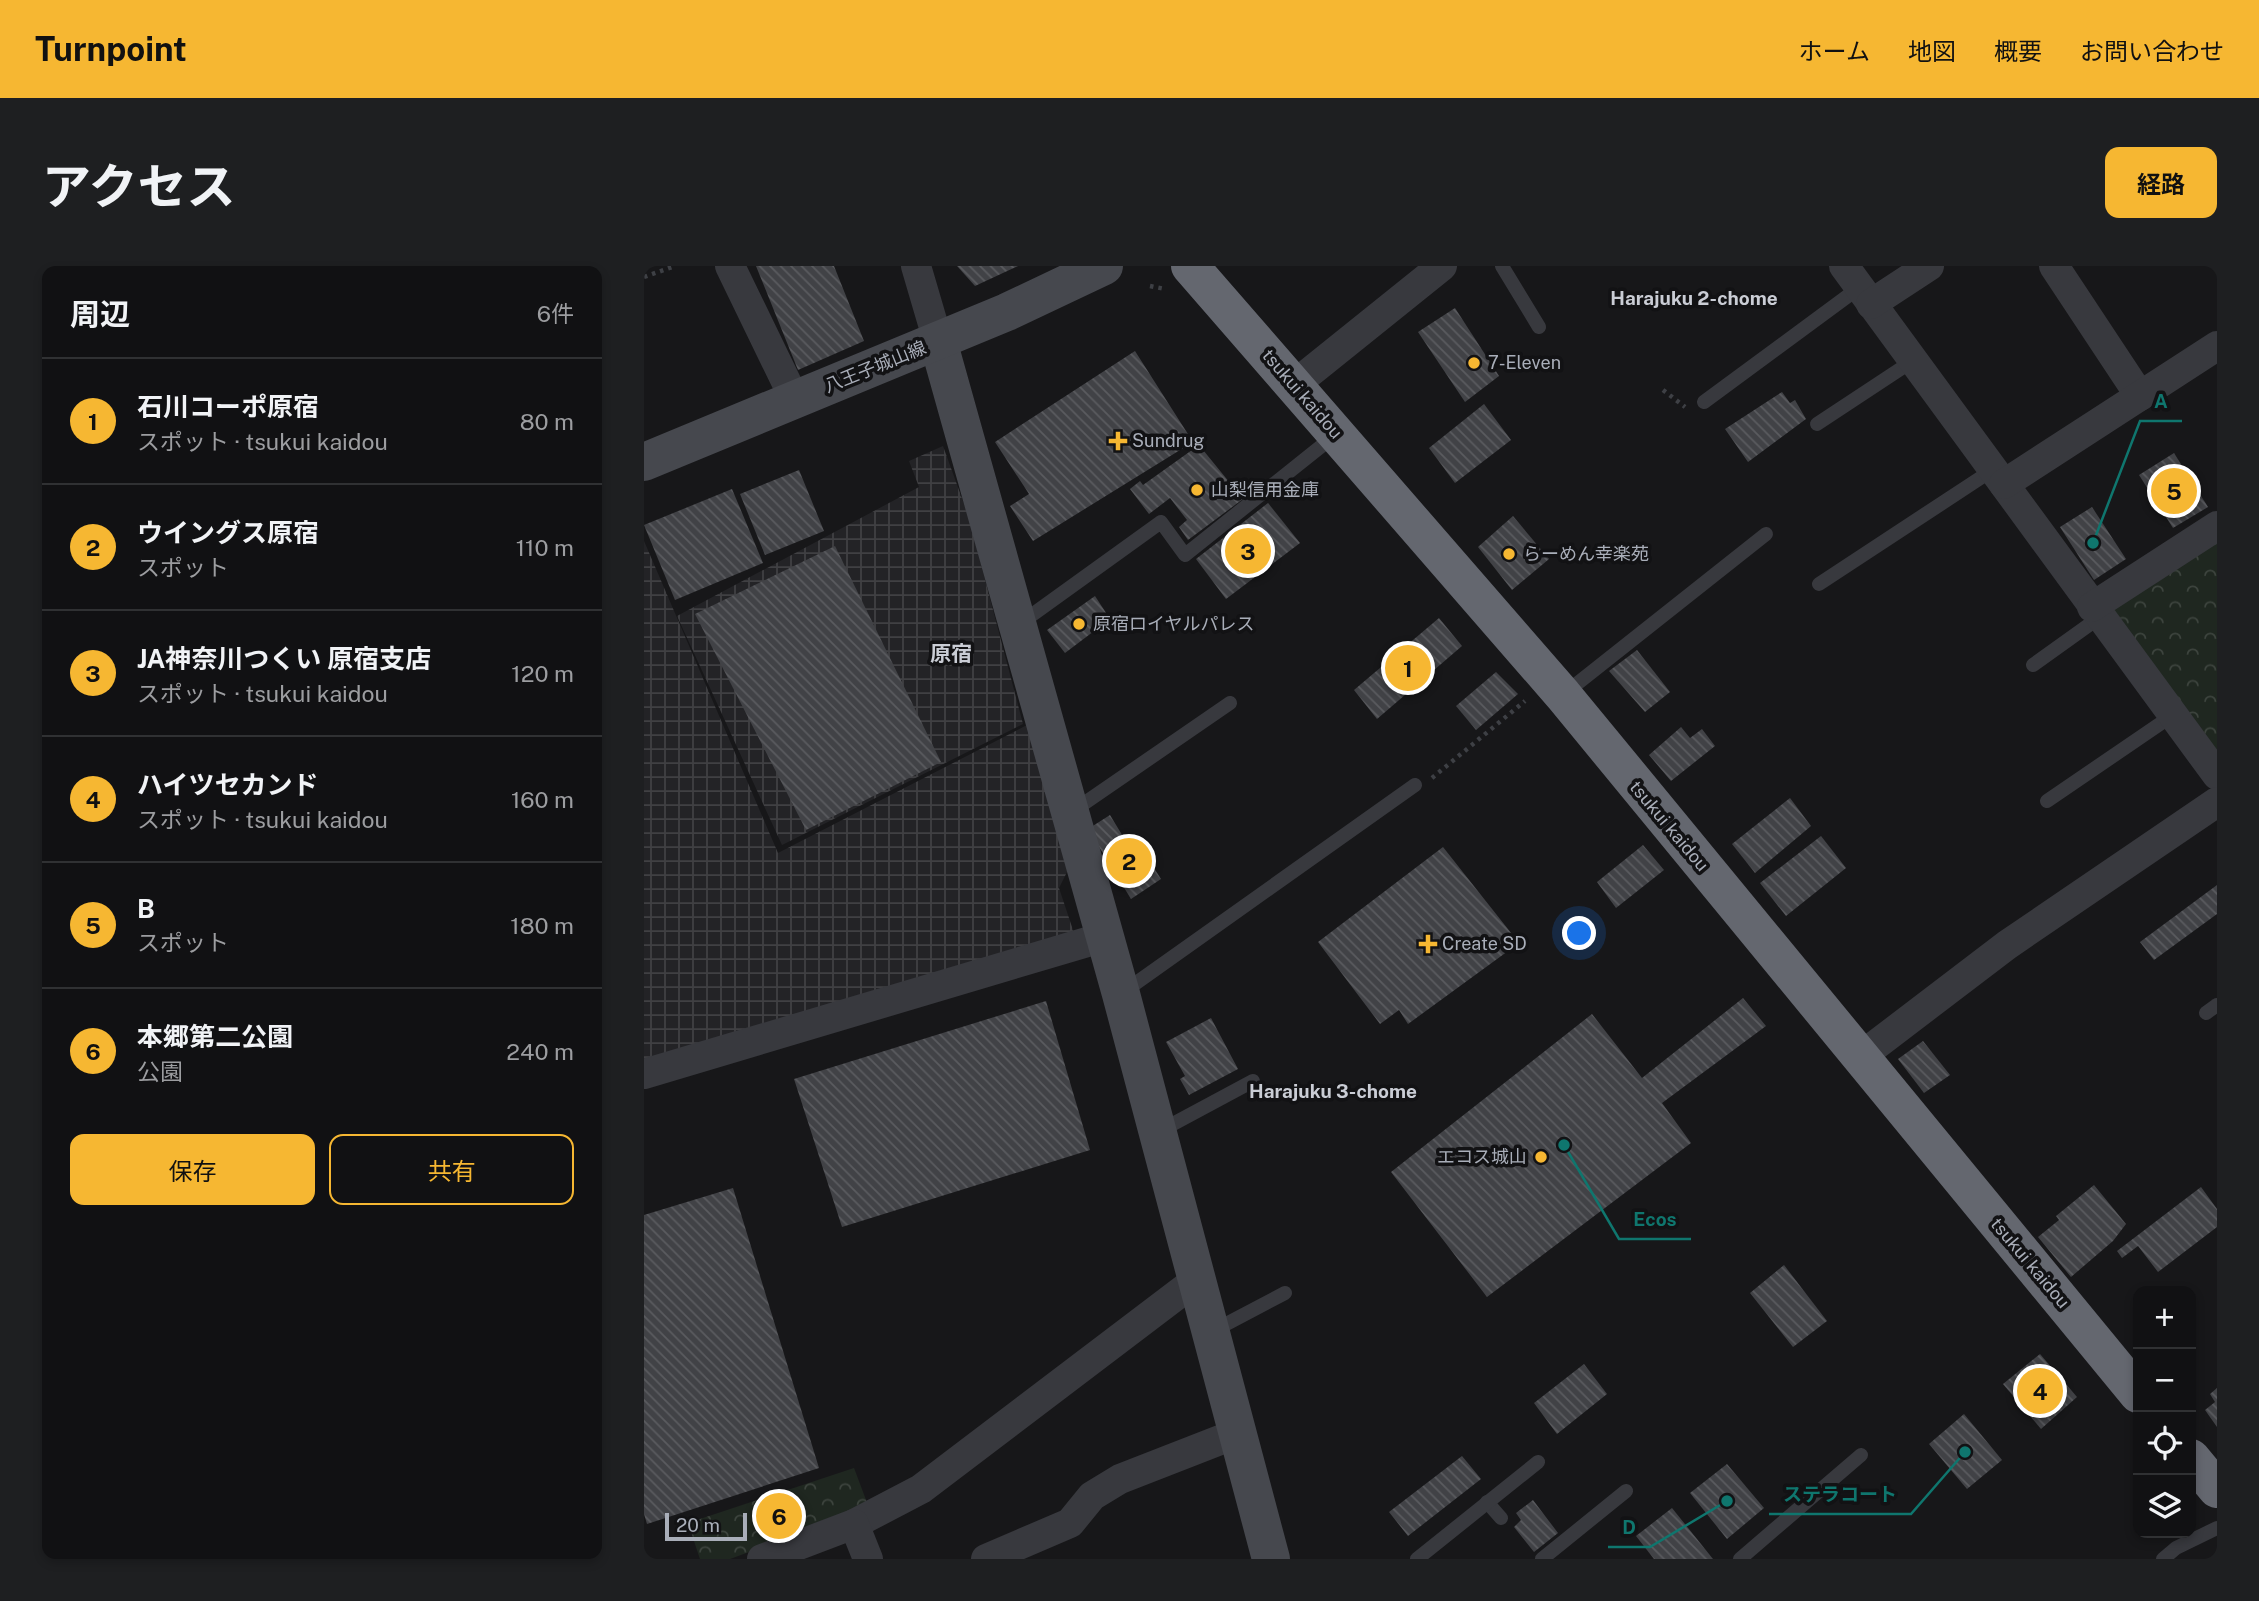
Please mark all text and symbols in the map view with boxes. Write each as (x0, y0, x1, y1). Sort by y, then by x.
text: Turnpoint (35, 30, 187, 68)
text: ホーム (1799, 37, 1870, 65)
text: 地図 (1908, 37, 1956, 65)
text: 概要 (1994, 37, 2042, 65)
text: お問い合わせ (2080, 37, 2224, 65)
button: 経路 (2105, 147, 2217, 218)
text: アクセス (42, 157, 236, 215)
district label: Harajuku 2-chome (1610, 287, 1778, 309)
text: 周辺 (70, 296, 130, 332)
text: 6件 (537, 300, 574, 327)
street label: 八王子城山線 (821, 337, 929, 397)
street label: tsukui kaidou (1258, 345, 1347, 443)
place label: 7-Eleven (1488, 352, 1561, 373)
marker: 7-Eleven (1466, 355, 1482, 371)
callout: A (2140, 381, 2182, 421)
text: A (2154, 390, 2168, 412)
text: 石川コーポ原宿 (137, 391, 319, 422)
text: 1 (88, 408, 98, 435)
text: 80 m (520, 408, 574, 435)
text: スポット · tsukui kaidou (137, 428, 388, 455)
place label: Sundrug (1132, 430, 1205, 451)
marker: Sundrug (1110, 433, 1126, 449)
pin: 5 (2151, 465, 2197, 517)
place label: 山梨信用金庫 (1211, 479, 1319, 500)
marker: 山梨信用金庫 (1189, 482, 1205, 498)
text: ウイングス原宿 (137, 517, 319, 548)
pin: 3 (1225, 525, 1271, 577)
text: 2 (86, 534, 100, 561)
text: 110 m (516, 534, 574, 561)
place label: らーめん幸楽苑 (1523, 543, 1649, 564)
marker: らーめん幸楽苑 (1501, 546, 1517, 562)
text: スポット (137, 554, 229, 581)
place label: 原宿ロイヤルパレス (1093, 613, 1254, 634)
marker: 原宿ロイヤルパレス (1071, 616, 1087, 632)
district label: 原宿 (930, 641, 972, 666)
pin: 1 (1385, 642, 1431, 694)
text: JA神奈川つくい 原宿支店 (137, 643, 431, 674)
text: 3 (85, 660, 101, 687)
text: 120 m (511, 660, 574, 687)
text: スポット · tsukui kaidou (137, 680, 388, 707)
text: ハイツセカンド (137, 769, 318, 800)
street label: tsukui kaidou (1625, 776, 1713, 875)
text: 4 (85, 786, 101, 813)
text: 160 m (511, 786, 574, 813)
text: スポット · tsukui kaidou (137, 806, 388, 833)
pin: 2 (1106, 835, 1152, 887)
text: B (137, 893, 155, 924)
text: 5 (85, 912, 101, 939)
text: 180 m (510, 912, 574, 939)
your location (1562, 916, 1596, 950)
text: スポット (137, 929, 229, 956)
place label: Create SD (1442, 933, 1527, 954)
marker: Create SD (1420, 936, 1436, 952)
text: 本郷第二公園 (137, 1021, 293, 1052)
text: 6 (85, 1038, 101, 1065)
text: 240 m (506, 1038, 574, 1065)
text: 公園 (137, 1058, 183, 1085)
district label: Harajuku 3-chome (1249, 1080, 1417, 1102)
button: 保存 (70, 1134, 315, 1205)
button: 共有 (329, 1134, 574, 1205)
place label: エコス城山 (1437, 1146, 1527, 1167)
marker: エコス城山 (1533, 1149, 1549, 1165)
callout: Ecos (1619, 1199, 1691, 1239)
text: Ecos (1633, 1208, 1677, 1230)
street label: tsukui kaidou (1986, 1213, 2074, 1312)
map controls (2133, 1286, 2196, 1538)
button: + (2133, 1286, 2196, 1349)
button: − (2133, 1349, 2196, 1412)
pin: 4 (2017, 1365, 2063, 1417)
button: locate (2133, 1412, 2196, 1475)
callout: ステラコート (1769, 1474, 1911, 1514)
button: layers (2133, 1475, 2196, 1538)
text: ステラコート (1783, 1483, 1897, 1505)
pin: 6 (756, 1490, 802, 1542)
callout: D (1608, 1507, 1650, 1547)
scale bar (665, 1510, 747, 1542)
text: 20 m (676, 1514, 720, 1536)
text: D (1622, 1516, 1636, 1538)

